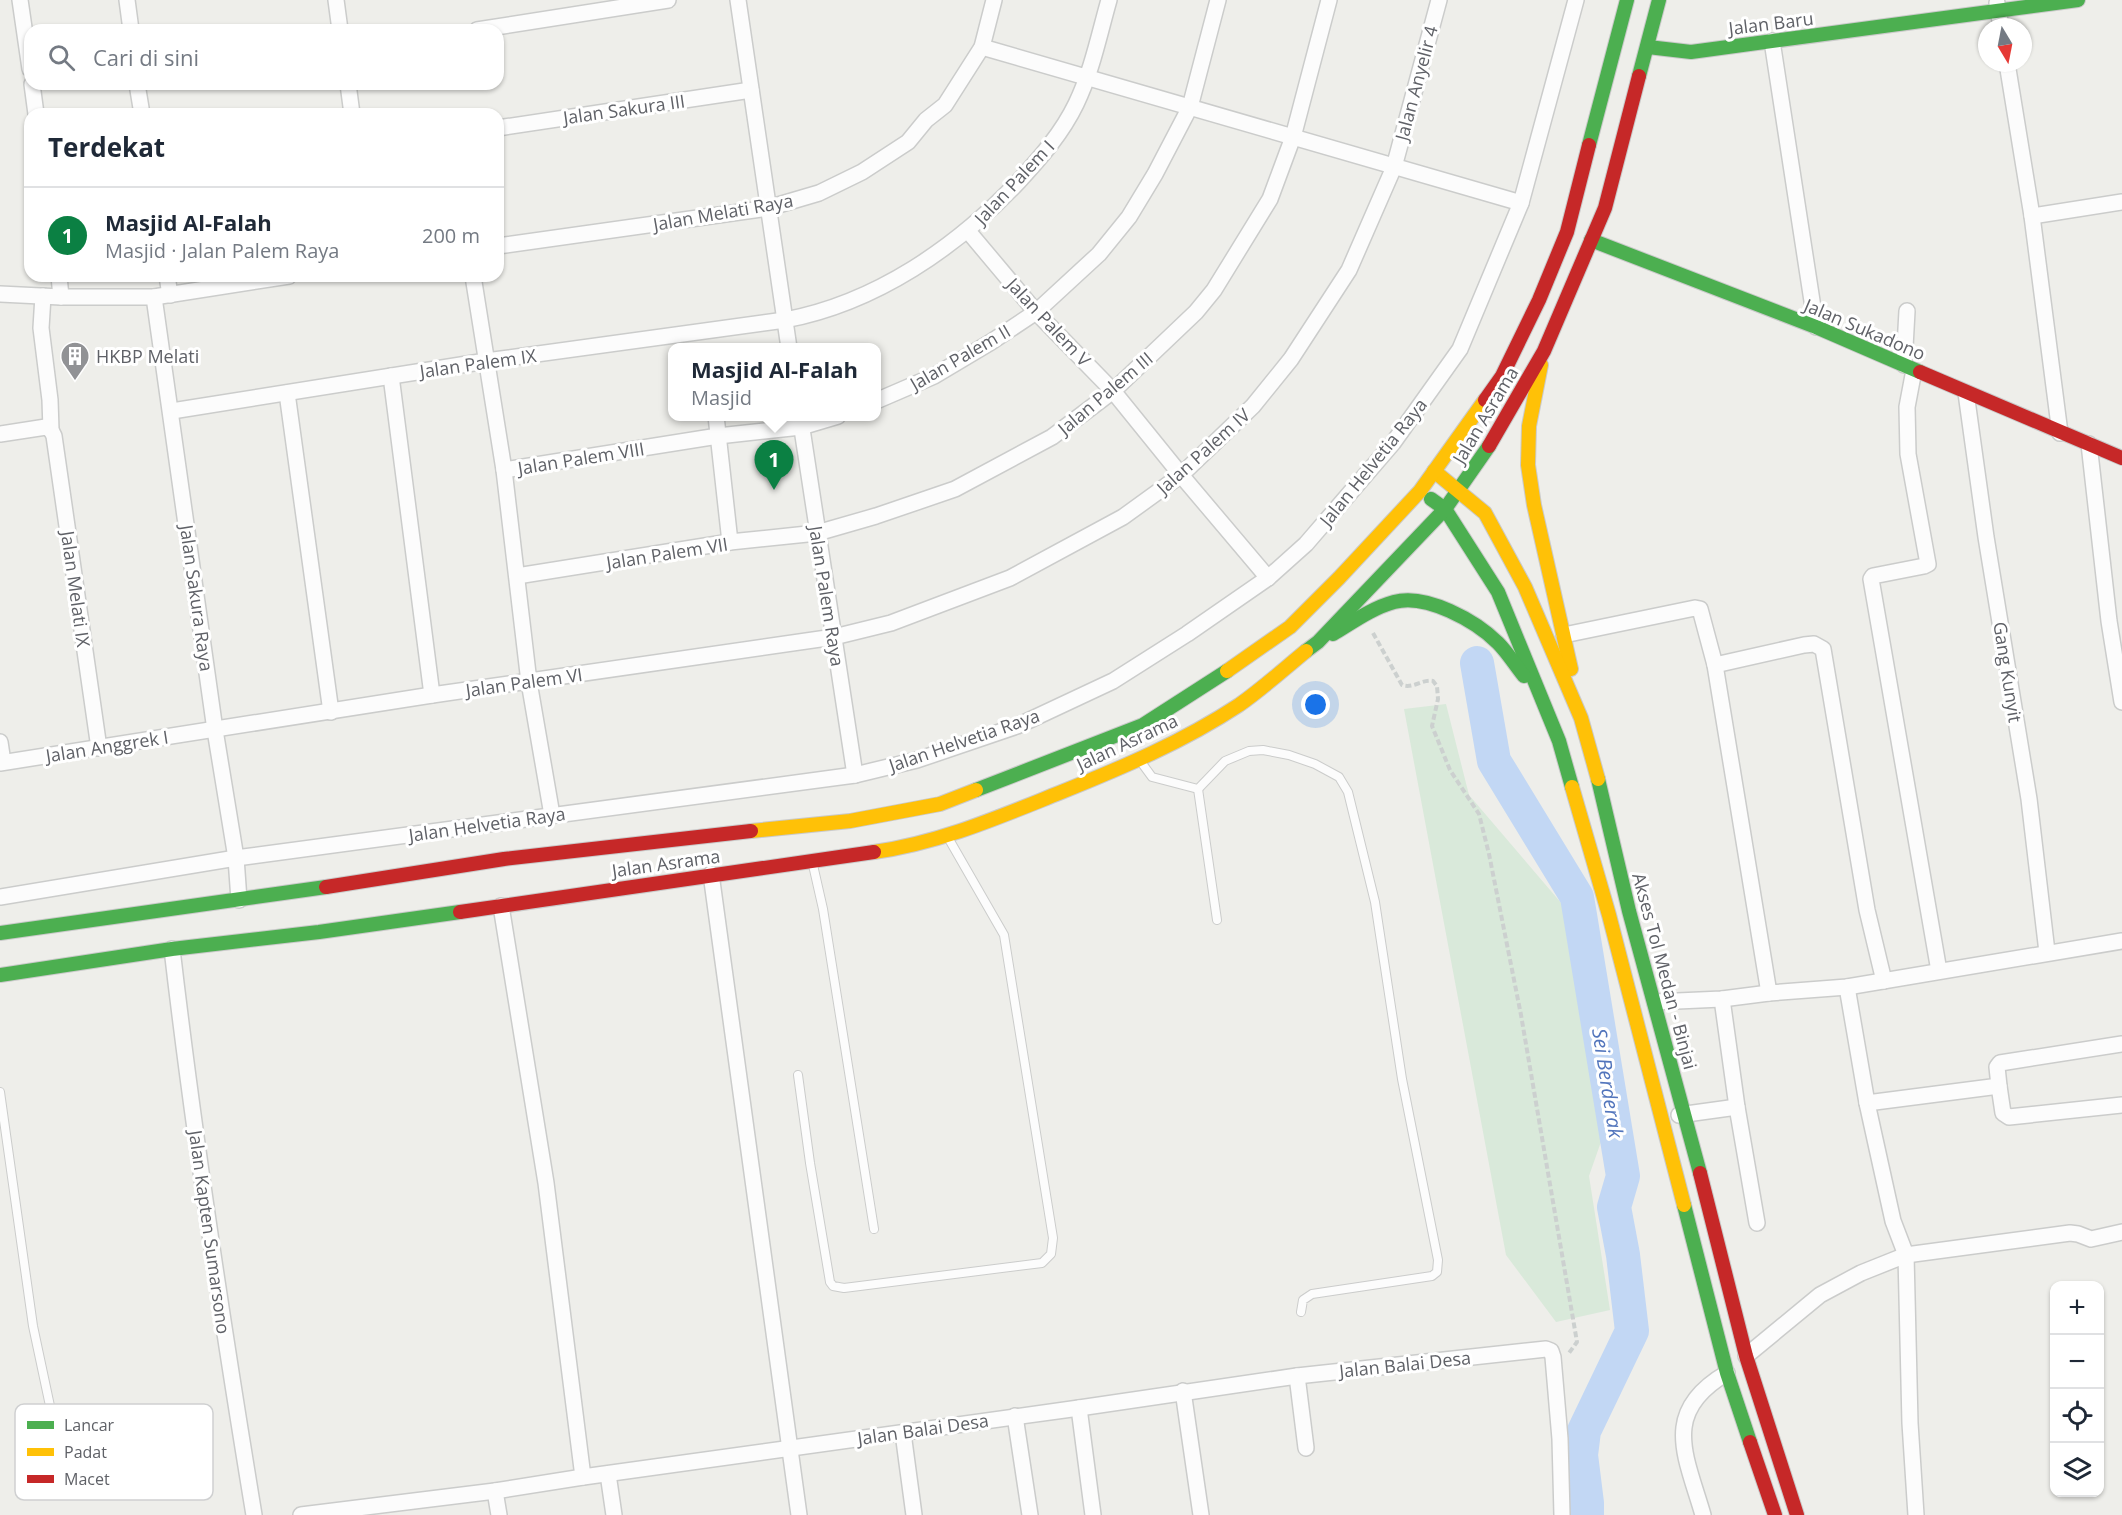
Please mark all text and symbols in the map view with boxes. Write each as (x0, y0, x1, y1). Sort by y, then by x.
street label: Jalan Baru (1725, 6, 1815, 40)
north arrow (1978, 18, 2032, 72)
street label: Jalan Anyelir 4 (1389, 23, 1443, 145)
search box (24, 24, 504, 90)
icon: search (45, 41, 78, 74)
text: Cari di sini (93, 42, 199, 72)
street label: Jalan Sakura III (560, 89, 686, 130)
text: Terdekat (48, 129, 165, 165)
street label: Jalan Palem I (967, 135, 1059, 231)
street label: Jalan Melati Raya (649, 188, 795, 236)
text: Masjid Al-Falah (105, 207, 272, 237)
text: 1 (62, 222, 73, 249)
text: 200 m (422, 222, 480, 249)
text: Masjid · Jalan Palem Raya (105, 237, 339, 264)
street label: Jalan Palem V (1000, 271, 1096, 372)
street label: Jalan Sukadono (1799, 292, 1929, 365)
street label: Jalan Palem II (904, 319, 1014, 396)
building icon: HKBP Melati (59, 340, 91, 382)
street label: Jalan Palem IX (416, 343, 538, 383)
popup (668, 343, 881, 421)
place label: HKBP Melati (96, 344, 199, 368)
street label: Jalan Palem III (1051, 346, 1158, 441)
text: Masjid Al-Falah (691, 354, 858, 384)
street label: Jalan Asrama (1446, 362, 1523, 470)
text: Masjid (691, 384, 752, 411)
street label: Jalan Helvetia Raya (1313, 393, 1432, 532)
street label: Jalan Palem IV (1150, 403, 1255, 501)
street label: Jalan Palem VIII (514, 436, 646, 480)
pin: 1 (754, 440, 794, 490)
street label: Jalan Sakura Raya (175, 521, 219, 673)
street label: Jalan Palem Raya (804, 522, 850, 668)
street label: Jalan Melati IX (56, 527, 96, 649)
street label: Jalan Palem VII (603, 532, 729, 575)
street label: Gang Kunyit (1988, 620, 2028, 724)
street label: Jalan Palem VI (462, 662, 584, 702)
your location (1301, 690, 1330, 719)
street label: Jalan Helvetia Raya (884, 703, 1043, 778)
street label: Jalan Asrama (1071, 708, 1182, 777)
street label: Jalan Anggrek I (42, 724, 170, 768)
street label: Jalan Helvetia Raya (405, 801, 567, 847)
street label: Jalan Asrama (608, 844, 722, 883)
street label: Akses Tol Medan - Binjai (1627, 870, 1703, 1072)
water label: Sei Berderak (1586, 1026, 1630, 1141)
street label: Jalan Kapten Sumarsono (184, 1127, 236, 1335)
map controls (2050, 1281, 2104, 1497)
button: + (2050, 1281, 2104, 1335)
button: − (2050, 1335, 2104, 1389)
street label: Jalan Balai Desa (1336, 1345, 1472, 1383)
button: locate (2050, 1389, 2104, 1443)
legend (15, 1404, 213, 1500)
street label: Jalan Balai Desa (854, 1408, 990, 1450)
text: Lancar (64, 1414, 115, 1436)
text: Padat (64, 1441, 107, 1463)
button: layers (2050, 1443, 2104, 1497)
text: Macet (64, 1468, 110, 1490)

